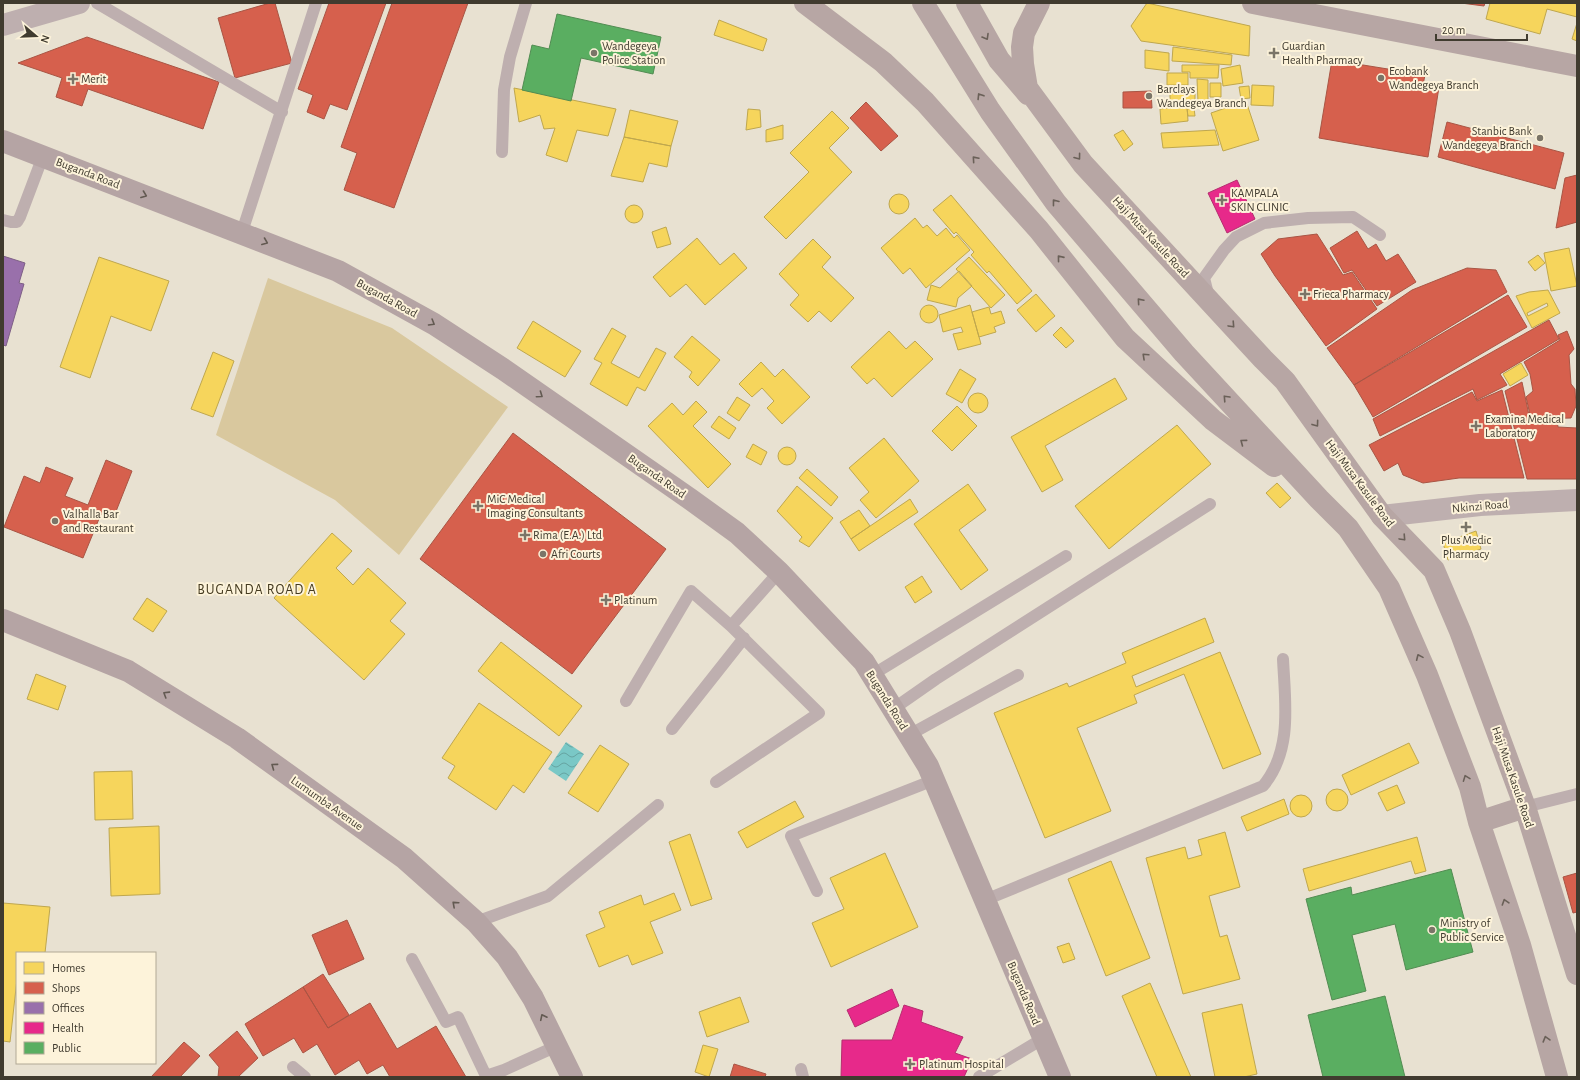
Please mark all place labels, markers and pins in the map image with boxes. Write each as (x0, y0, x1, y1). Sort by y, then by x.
place label: Wandegeya Police Station (602, 40, 665, 66)
place label: Guardian Health Pharmacy (1282, 40, 1363, 67)
marker: Wandegeya Police Station (589, 48, 599, 58)
marker: Guardian Health Pharmacy (1269, 48, 1279, 58)
place label: Ecobank Wandegeya Branch (1389, 65, 1479, 92)
place label: Merit (81, 73, 107, 85)
marker: Ecobank Wandegeya Branch (1376, 73, 1386, 83)
marker: Merit (68, 74, 78, 84)
place label: Barclays Wandegeya Branch (1157, 83, 1247, 110)
marker: Barclays Wandegeya Branch (1144, 91, 1154, 101)
place label: Stanbic Bank Wandegeya Branch (1442, 125, 1533, 152)
marker: Stanbic Bank Wandegeya Branch (1535, 133, 1545, 143)
place label: KAMPALA SKIN CLINIC (1231, 187, 1289, 213)
marker: KAMPALA SKIN CLINIC (1216, 194, 1228, 206)
place label: Frieca Pharmacy (1313, 288, 1389, 301)
marker: Frieca Pharmacy (1300, 289, 1310, 299)
place label: Examina Medical Laboratory (1485, 413, 1564, 440)
marker: Examina Medical Laboratory (1470, 420, 1482, 432)
place label: MiC Medical Imaging Consultants (487, 493, 583, 519)
marker: MiC Medical Imaging Consultants (472, 500, 484, 512)
place label: Valhalla Bar and Restaurant (63, 508, 134, 534)
marker: Valhalla Bar and Restaurant (50, 516, 60, 526)
marker: Plus Medic Pharmacy (1461, 522, 1471, 532)
place label: Rima (E.A.) Ltd (533, 529, 602, 541)
marker: Rima (E.A.) Ltd (520, 530, 530, 540)
place label: Plus Medic Pharmacy (1441, 534, 1491, 561)
place label: Afri Courts (551, 548, 600, 560)
marker: Afri Courts (538, 549, 548, 559)
place label: Platinum (614, 594, 657, 606)
marker: Platinum (601, 595, 611, 605)
place label: Ministry of Public Service (1440, 917, 1504, 943)
marker: Ministry of Public Service (1427, 925, 1437, 935)
marker: Platinum Hospital (904, 1058, 916, 1070)
place label: Platinum Hospital (919, 1058, 1004, 1070)

